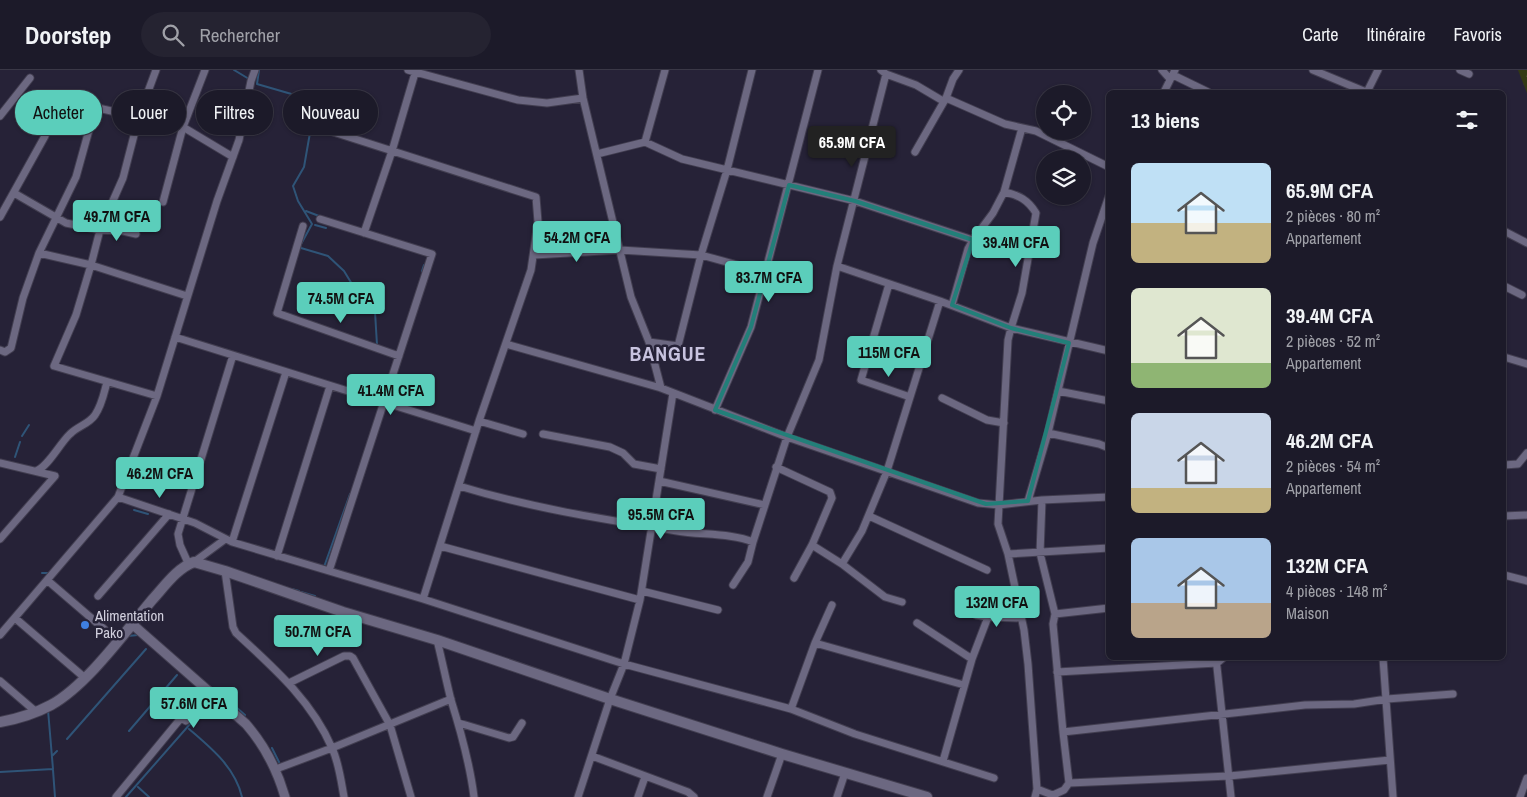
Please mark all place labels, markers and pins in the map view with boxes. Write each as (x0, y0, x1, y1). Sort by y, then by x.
pin: 65.9M CFA (795, 126, 909, 168)
pin: 49.7M CFA (60, 200, 174, 242)
pin: 54.2M CFA (520, 220, 634, 263)
pin: 39.4M CFA (959, 226, 1073, 268)
pin: 83.7M CFA (712, 260, 826, 303)
pin: 74.5M CFA (284, 282, 398, 324)
pin: 115M CFA (837, 336, 941, 378)
pin: 41.4M CFA (334, 374, 448, 416)
pin: 46.2M CFA (103, 456, 217, 499)
pin: 95.5M CFA (604, 498, 718, 540)
pin: 132M CFA (945, 586, 1049, 628)
place label: Alimentation Pako (94, 605, 164, 643)
pin: 50.7M CFA (261, 614, 375, 657)
marker: Alimentation Pako (79, 619, 91, 631)
pin: 57.6M CFA (137, 686, 251, 729)

